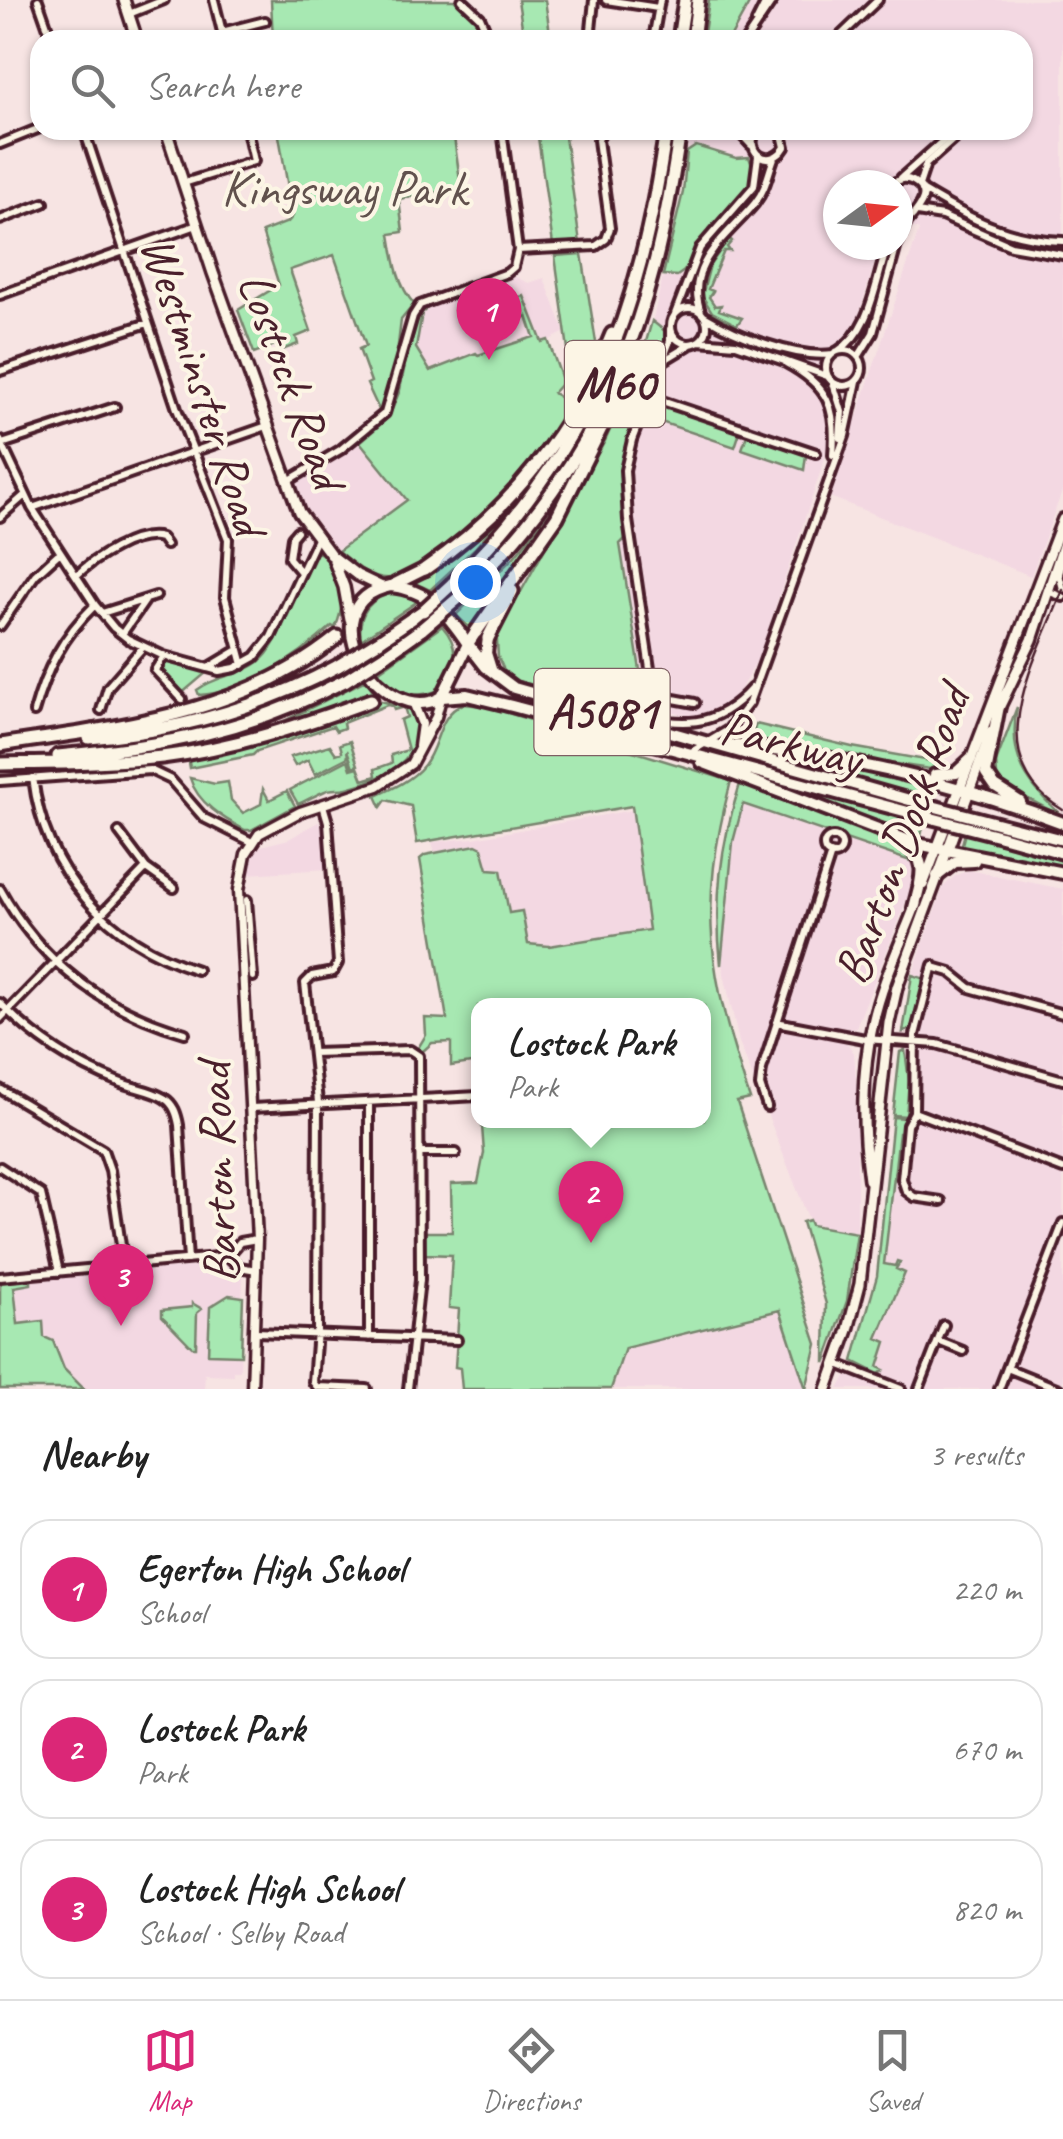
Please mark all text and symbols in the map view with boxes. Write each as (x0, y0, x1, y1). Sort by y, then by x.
search box (30, 30, 1033, 140)
icon: search (65, 58, 120, 113)
text: Search here (145, 62, 300, 109)
park label: Kingsway Park (221, 157, 470, 220)
north arrow (823, 170, 913, 260)
street label: Westminster Road (126, 228, 284, 549)
street label: Lostock Road (224, 264, 363, 503)
pin: 1 (456, 278, 522, 360)
road number: M60 (565, 341, 665, 427)
your location (450, 557, 501, 608)
road number: A5081 (534, 669, 670, 755)
street label: Barton Dock Road (819, 672, 987, 992)
street label: Parkway (714, 695, 871, 792)
popup (471, 998, 711, 1128)
text: Lostock Park (507, 1019, 675, 1066)
street label: Barton Road (181, 1055, 252, 1284)
text: Park (507, 1066, 558, 1107)
pin: 2 (558, 1160, 624, 1243)
pin: 3 (88, 1244, 154, 1326)
text: Nearby (40, 1428, 146, 1481)
text: 3 results (929, 1434, 1023, 1475)
text: Egerton High School (137, 1545, 405, 1592)
text: 1 (67, 1569, 82, 1610)
text: 220 m (952, 1569, 1021, 1610)
text: School (137, 1592, 206, 1633)
text: Lostock Park (137, 1705, 305, 1752)
text: 2 (67, 1729, 82, 1770)
text: 670 m (952, 1729, 1021, 1770)
text: Park (137, 1752, 188, 1793)
text: Lostock High School (137, 1865, 399, 1912)
text: 3 (67, 1889, 82, 1930)
text: 820 m (952, 1889, 1021, 1930)
text: School · Selby Road (137, 1912, 344, 1953)
tab: Map (143, 2023, 198, 2118)
tab: Directions (483, 2023, 580, 2118)
tab: Saved (865, 2023, 920, 2118)

